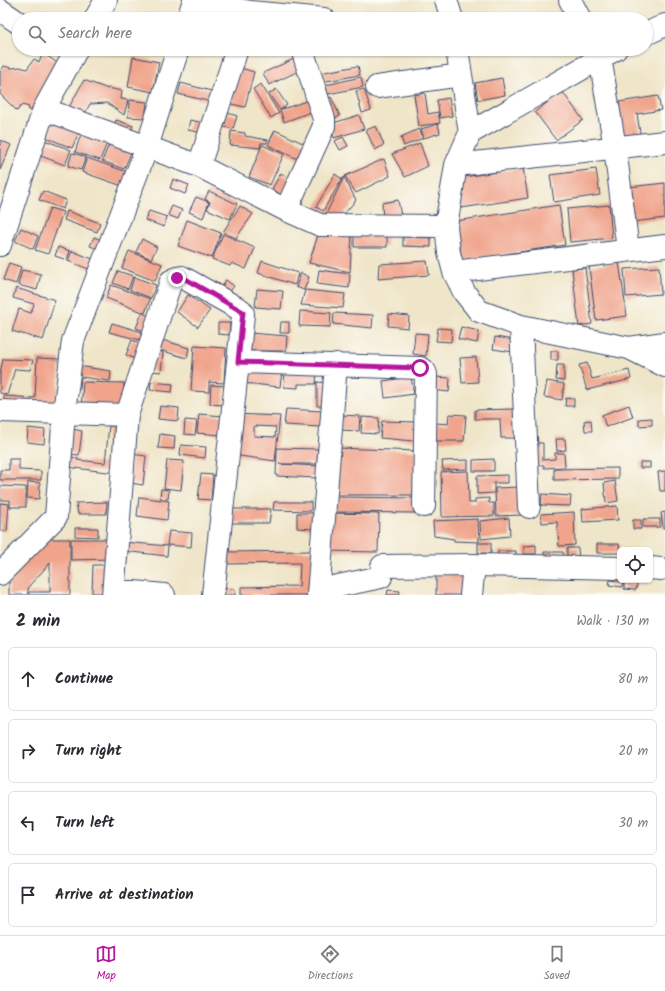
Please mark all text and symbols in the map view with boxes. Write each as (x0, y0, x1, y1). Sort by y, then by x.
search box (12, 12, 653, 56)
text: Search here (58, 22, 132, 46)
icon: search (26, 23, 48, 45)
route end (168, 269, 186, 287)
route start (411, 359, 429, 377)
map controls (617, 547, 653, 583)
button: locate (617, 547, 653, 583)
text: 2 min (16, 608, 60, 635)
text: Walk · 130 m (576, 611, 649, 632)
text: Continue (55, 667, 113, 691)
icon: ahead (17, 668, 39, 690)
text: 80 m (618, 669, 648, 690)
text: Turn right (55, 739, 122, 763)
icon: right (17, 740, 39, 762)
text: 20 m (618, 741, 648, 762)
text: Turn left (55, 811, 115, 835)
icon: left (17, 812, 39, 834)
text: 30 m (619, 813, 648, 834)
text: Arrive at destination (55, 883, 194, 907)
icon: arrive (17, 884, 39, 906)
tab: Map (95, 943, 117, 985)
tab: Directions (308, 943, 353, 985)
tab: Saved (544, 943, 570, 985)

